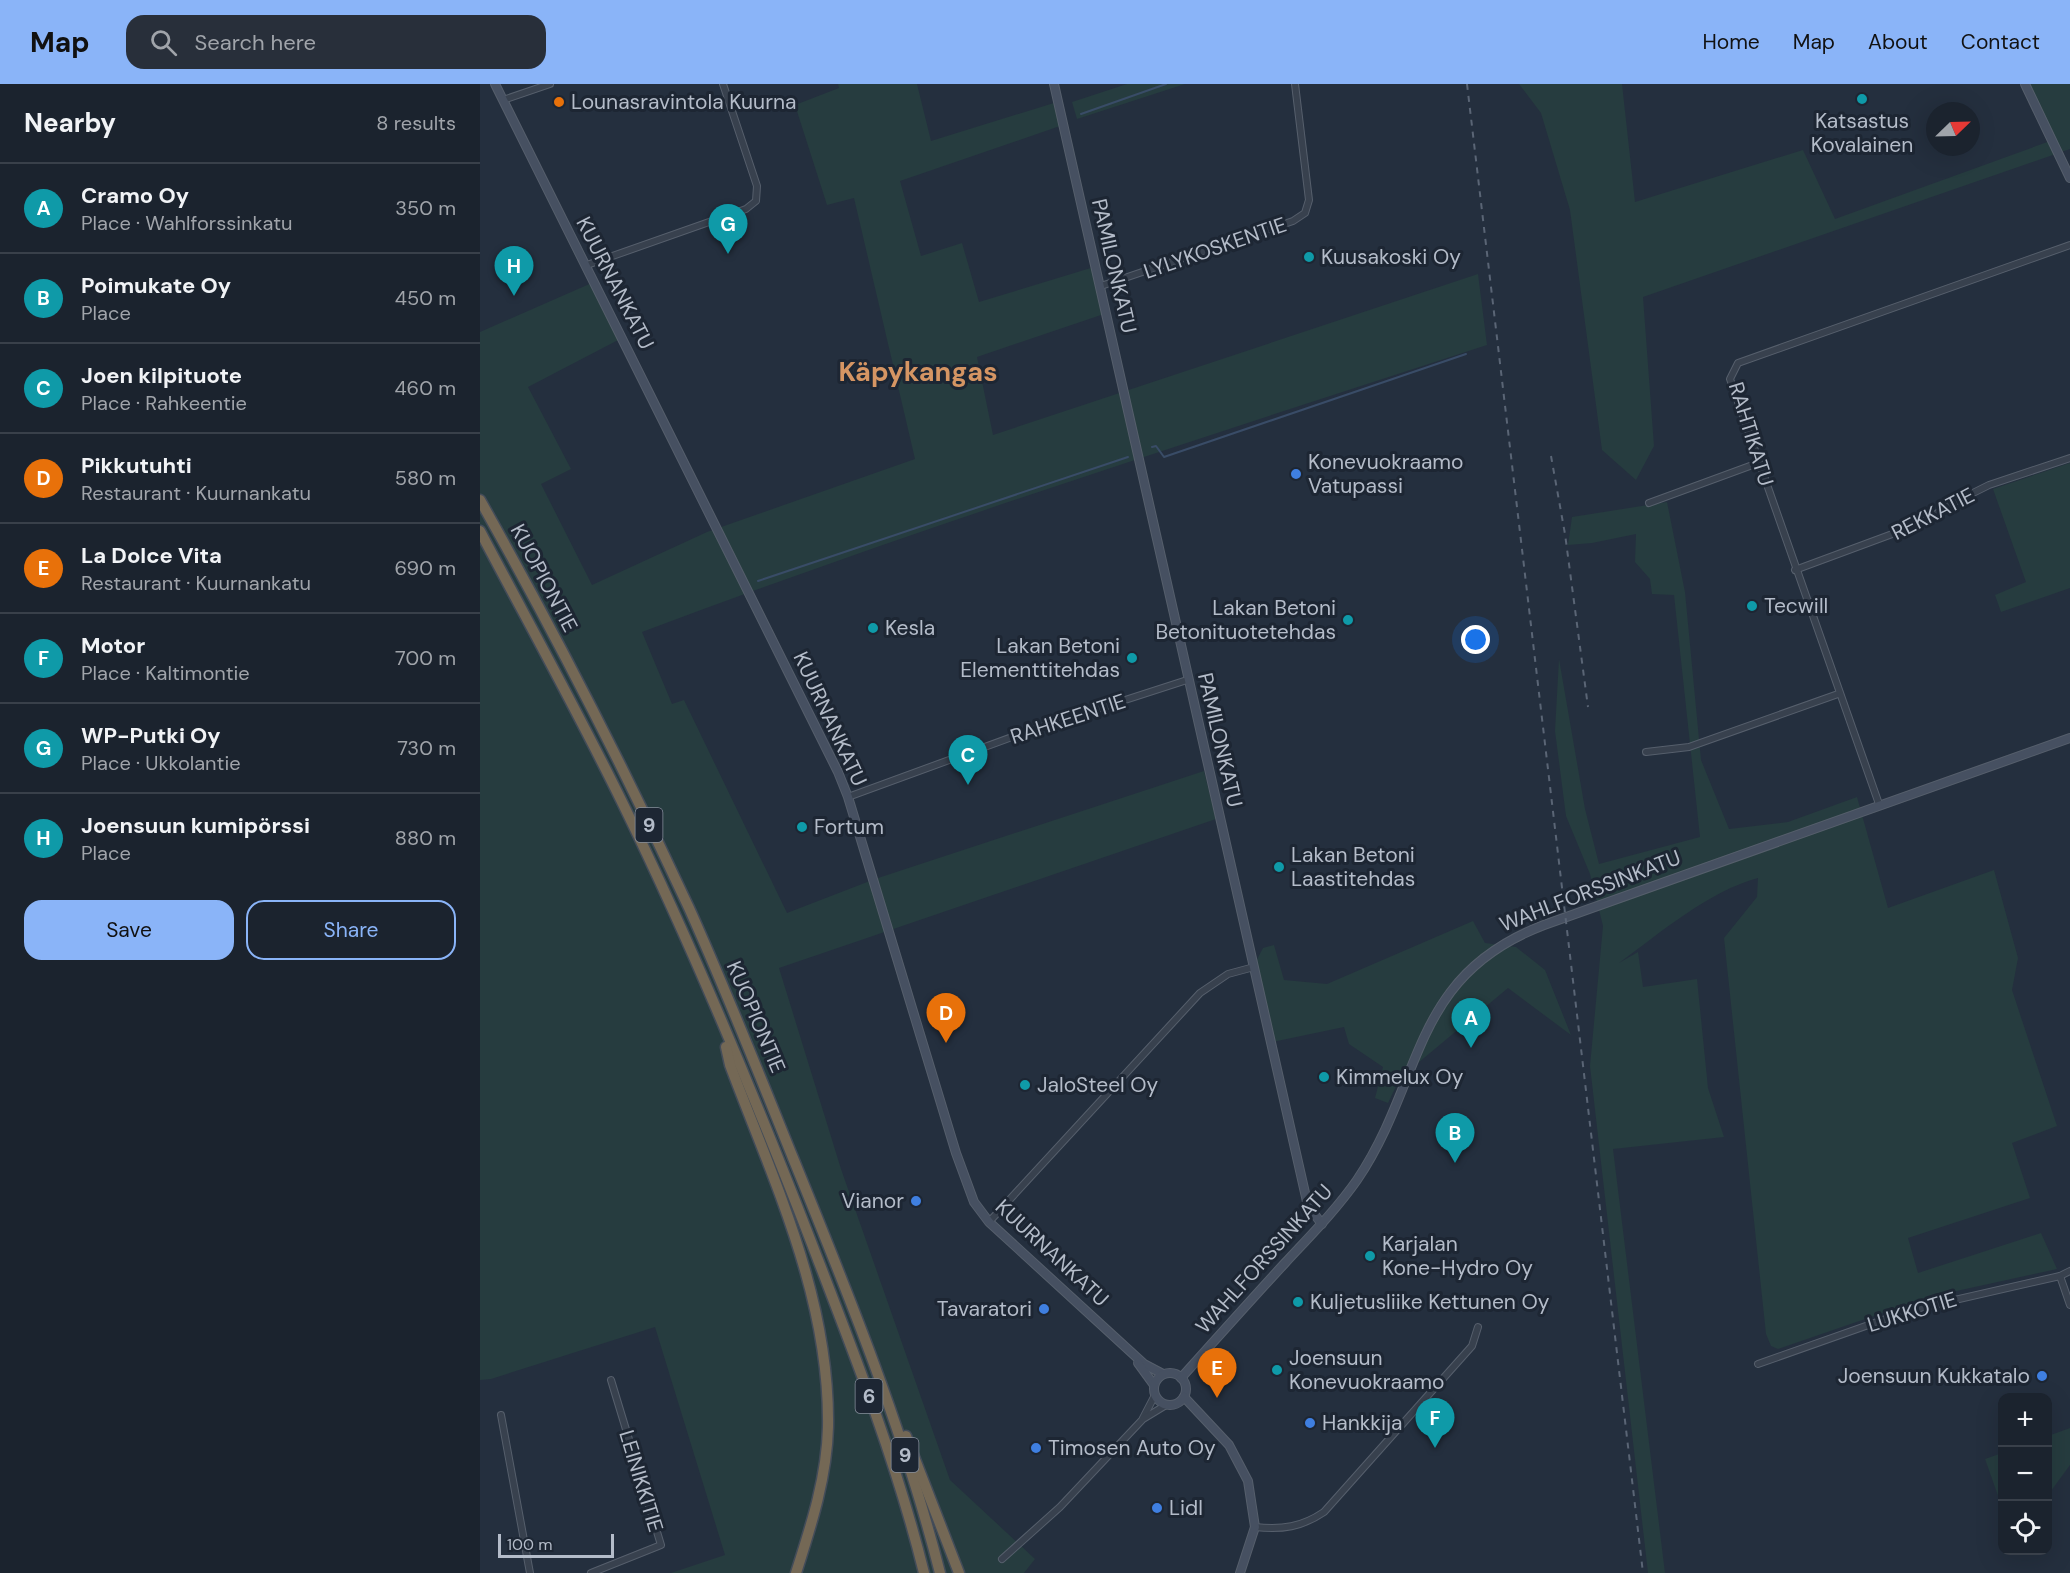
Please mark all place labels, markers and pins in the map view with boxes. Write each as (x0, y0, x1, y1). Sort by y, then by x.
place label: Lounasravintola Kuurna (571, 88, 796, 116)
marker: Katsastus Kovalainen (1855, 92, 1869, 106)
marker: Lounasravintola Kuurna (552, 95, 566, 109)
place label: Katsastus Kovalainen (1811, 107, 1913, 159)
pin: G (708, 204, 748, 254)
place label: Kuusakoski Oy (1321, 243, 1461, 271)
pin: H (495, 246, 534, 296)
marker: Kuusakoski Oy (1302, 250, 1316, 264)
place label: Konevuokraamo Vatupassi (1308, 448, 1464, 500)
marker: Konevuokraamo Vatupassi (1289, 467, 1303, 481)
place label: Tecwill (1764, 592, 1828, 620)
place label: Lakan Betoni Betonituotetehdas (1155, 594, 1336, 646)
marker: Tecwill (1745, 599, 1759, 613)
marker: Lakan Betoni Betonituotetehdas (1341, 613, 1355, 627)
place label: Kesla (885, 614, 935, 642)
marker: Kesla (866, 621, 880, 635)
place label: Lakan Betoni Elementtitehdas (960, 632, 1120, 684)
marker: Lakan Betoni Elementtitehdas (1125, 651, 1139, 665)
pin: C (948, 736, 988, 785)
place label: Fortum (814, 813, 884, 841)
marker: Fortum (795, 820, 809, 834)
place label: Lakan Betoni Laastitehdas (1291, 841, 1415, 893)
marker: Lakan Betoni Laastitehdas (1272, 860, 1286, 874)
pin: D (926, 994, 966, 1043)
pin: A (1452, 998, 1490, 1048)
place label: Kimmelux Oy (1336, 1063, 1464, 1091)
marker: Kimmelux Oy (1317, 1070, 1331, 1084)
place label: JaloSteel Oy (1037, 1071, 1159, 1099)
marker: JaloSteel Oy (1018, 1078, 1032, 1092)
pin: B (1436, 1114, 1474, 1163)
place label: Vianor (841, 1187, 904, 1215)
marker: Vianor (909, 1194, 923, 1208)
place label: Karjalan Kone-Hydro Oy (1382, 1230, 1533, 1282)
marker: Karjalan Kone-Hydro Oy (1363, 1249, 1377, 1263)
place label: Kuljetusliike Kettunen Oy (1310, 1288, 1550, 1316)
place label: Tavaratori (937, 1295, 1032, 1323)
marker: Kuljetusliike Kettunen Oy (1291, 1295, 1305, 1309)
marker: Tavaratori (1037, 1302, 1051, 1316)
place label: Joensuun Konevuokraamo (1289, 1344, 1445, 1396)
pin: E (1198, 1348, 1236, 1398)
place label: Joensuun Kukkatalo (1838, 1362, 2030, 1390)
marker: Joensuun Konevuokraamo (1270, 1363, 1284, 1377)
marker: Joensuun Kukkatalo (2035, 1369, 2049, 1383)
pin: F (1416, 1398, 1454, 1448)
place label: Hankkija (1322, 1409, 1403, 1437)
marker: Hankkija (1303, 1416, 1317, 1430)
place label: Timosen Auto Oy (1048, 1434, 1216, 1462)
marker: Timosen Auto Oy (1029, 1441, 1043, 1455)
place label: Lidl (1169, 1494, 1203, 1522)
marker: Lidl (1150, 1501, 1164, 1515)

